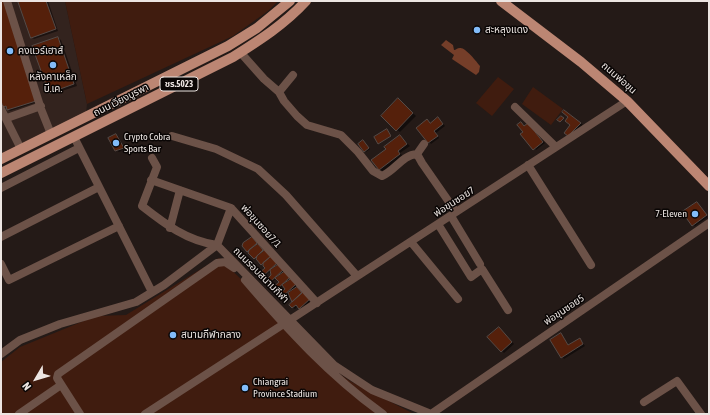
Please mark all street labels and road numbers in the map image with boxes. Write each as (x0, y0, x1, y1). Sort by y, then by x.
street label: ถนนพ่อขุน (599, 60, 639, 96)
road number: ชร.5023 (160, 77, 198, 91)
street label: ถนน เวียงบูรพา (91, 81, 151, 119)
street label: พ่อขุนซอย7 (431, 184, 477, 220)
street label: พ่อขุนซอย7/1 (238, 202, 284, 250)
street label: ถนนรอบสนามกีฬา (231, 245, 291, 305)
street label: พ่อขุนซอย5 (541, 292, 587, 328)

